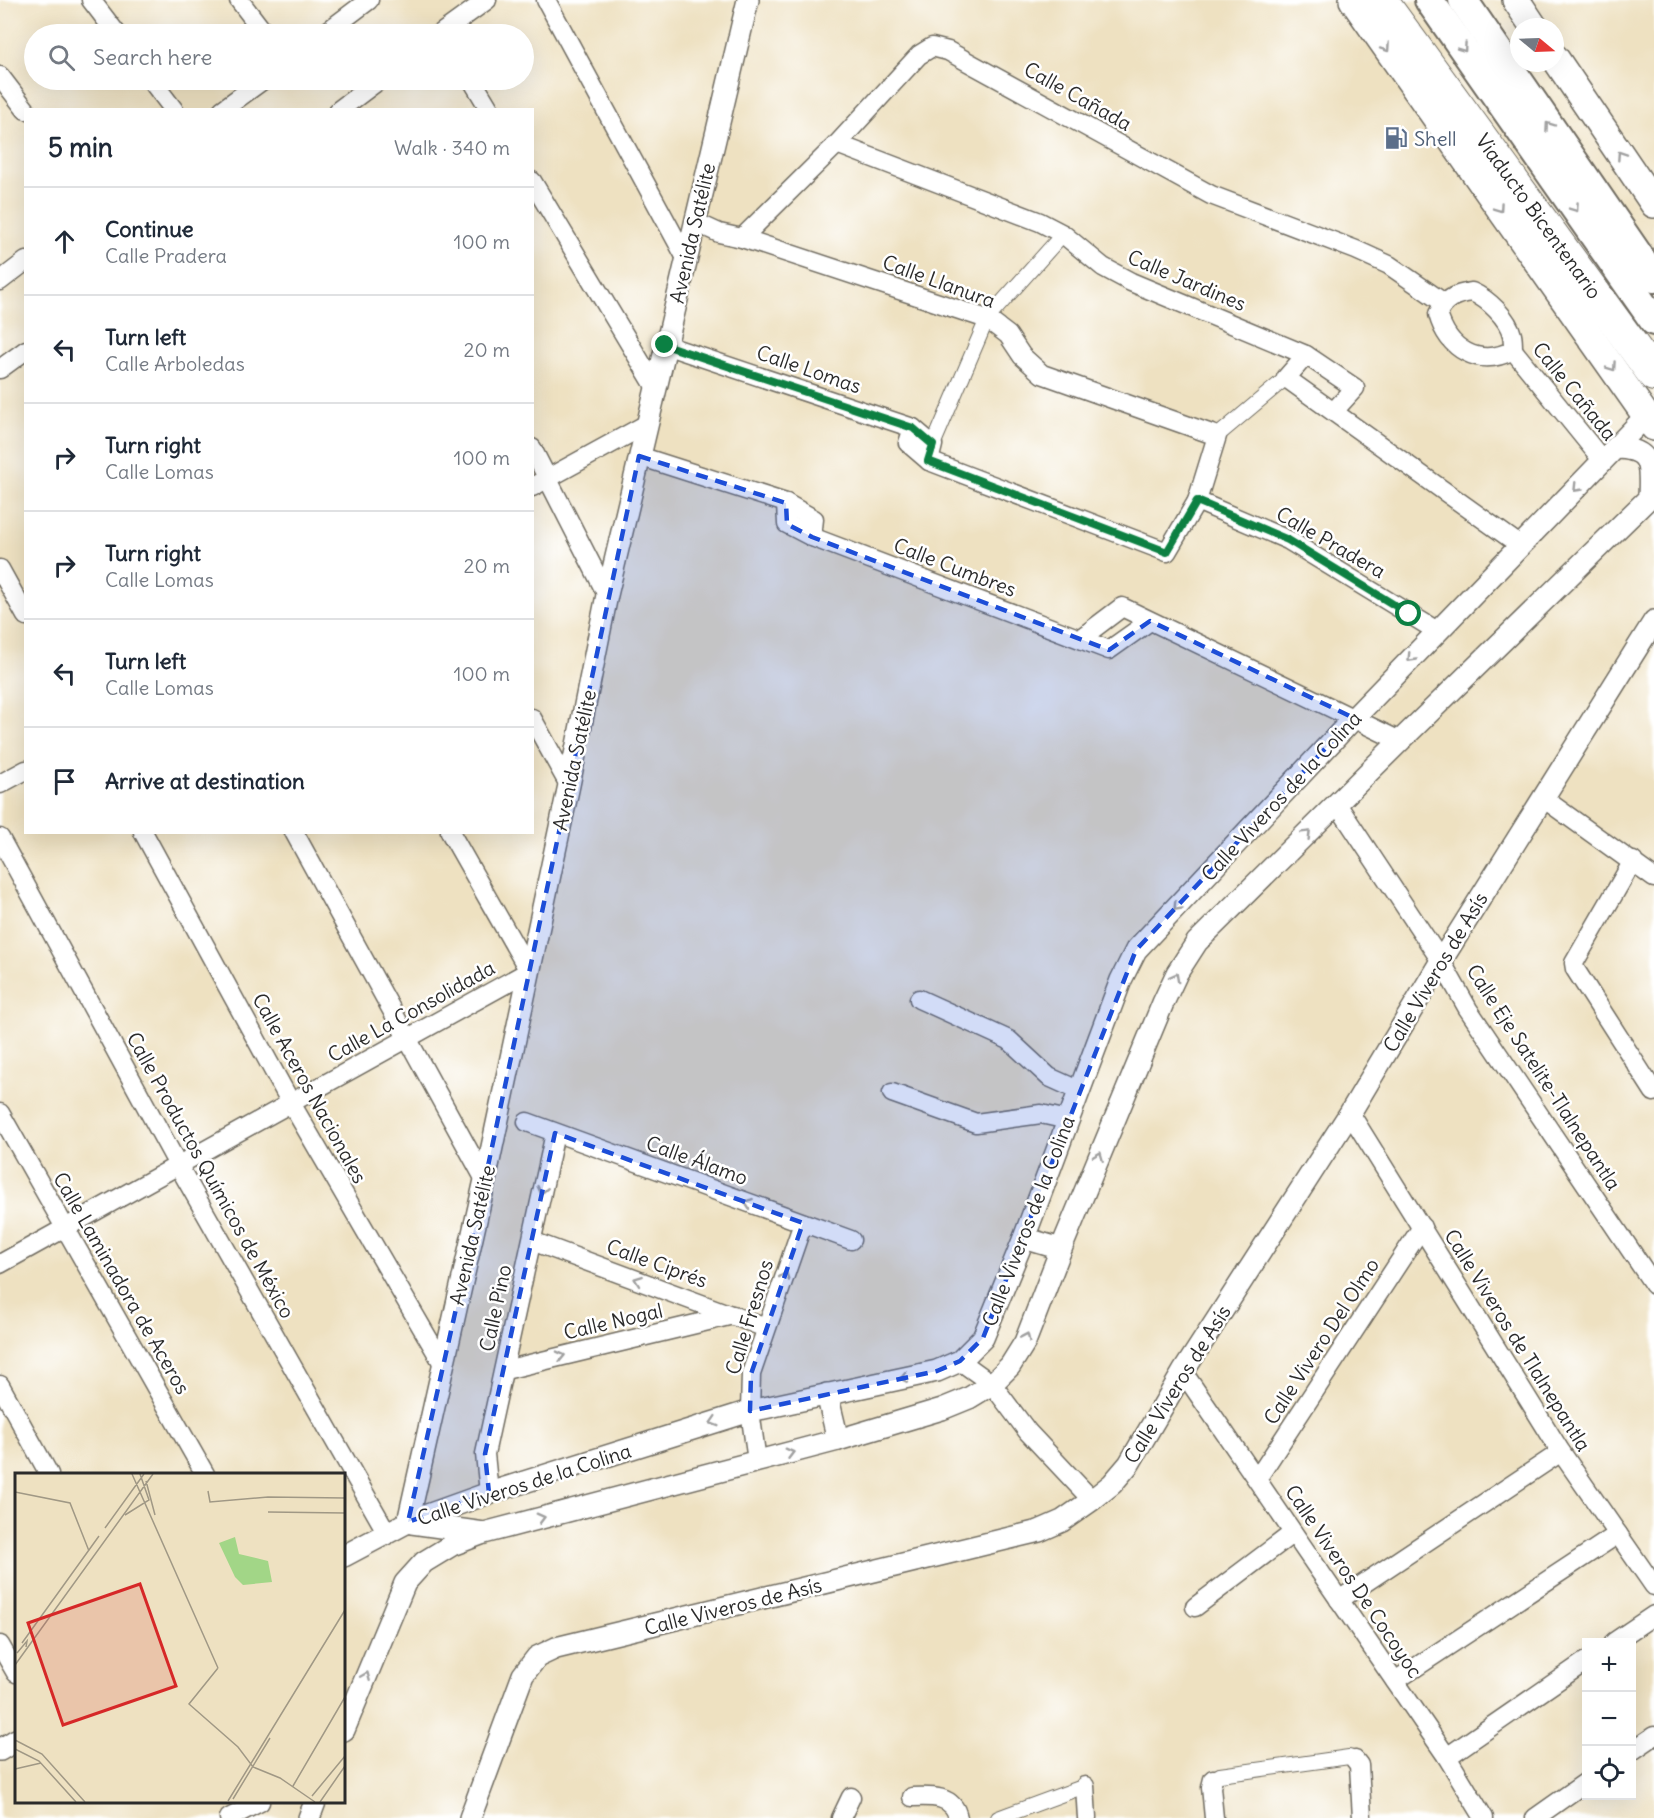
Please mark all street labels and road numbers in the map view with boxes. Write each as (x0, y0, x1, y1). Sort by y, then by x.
street label: Calle Cañada (1020, 56, 1136, 136)
street label: Viaducto Bicentenario (1471, 128, 1607, 304)
street label: Avenida Satélite (664, 160, 720, 306)
street label: Calle Jardines (1124, 244, 1250, 316)
street label: Calle Llanura (879, 249, 999, 313)
street label: Calle Cañada (1528, 337, 1622, 445)
street label: Calle Lomas (753, 339, 865, 399)
street label: Calle Pradera (1272, 501, 1390, 583)
street label: Calle Cumbres (890, 532, 1020, 602)
street label: Avenida Satélite (547, 687, 601, 833)
street label: Calle Viveros de la Colina (1196, 706, 1366, 886)
street label: Calle Viveros de Asís (1377, 887, 1493, 1057)
street label: Calle La Consolidada (323, 955, 499, 1067)
street label: Calle Eje Satelite-Tlalnepantla (1462, 959, 1626, 1195)
street label: Calle Aceros Nacionales (247, 988, 373, 1188)
street label: Calle Productos Químicos de México (122, 1027, 300, 1323)
street label: Calle Viveros de la Colina (976, 1112, 1080, 1330)
street label: Calle Álamo (643, 1130, 751, 1190)
street label: Avenida Satélite (444, 1162, 500, 1308)
street label: Calle Laminadora de Aceros (48, 1168, 196, 1398)
street label: Calle Viveros de Tlalnepantla (1439, 1225, 1597, 1455)
street label: Calle Ciprés (603, 1233, 711, 1293)
street label: Calle Vivero Del Olmo (1258, 1253, 1384, 1429)
street label: Calle Fresnos (720, 1257, 778, 1377)
street label: Calle Pino (474, 1262, 516, 1354)
street label: Calle Nogal (561, 1297, 665, 1345)
street label: Calle Viveros de Asís (1118, 1300, 1236, 1468)
street label: Calle Viveros de la Colina (414, 1438, 634, 1530)
street label: Calle Viveros De Cocoyoc (1280, 1480, 1428, 1682)
street label: Calle Viveros de Asís (642, 1572, 824, 1640)

